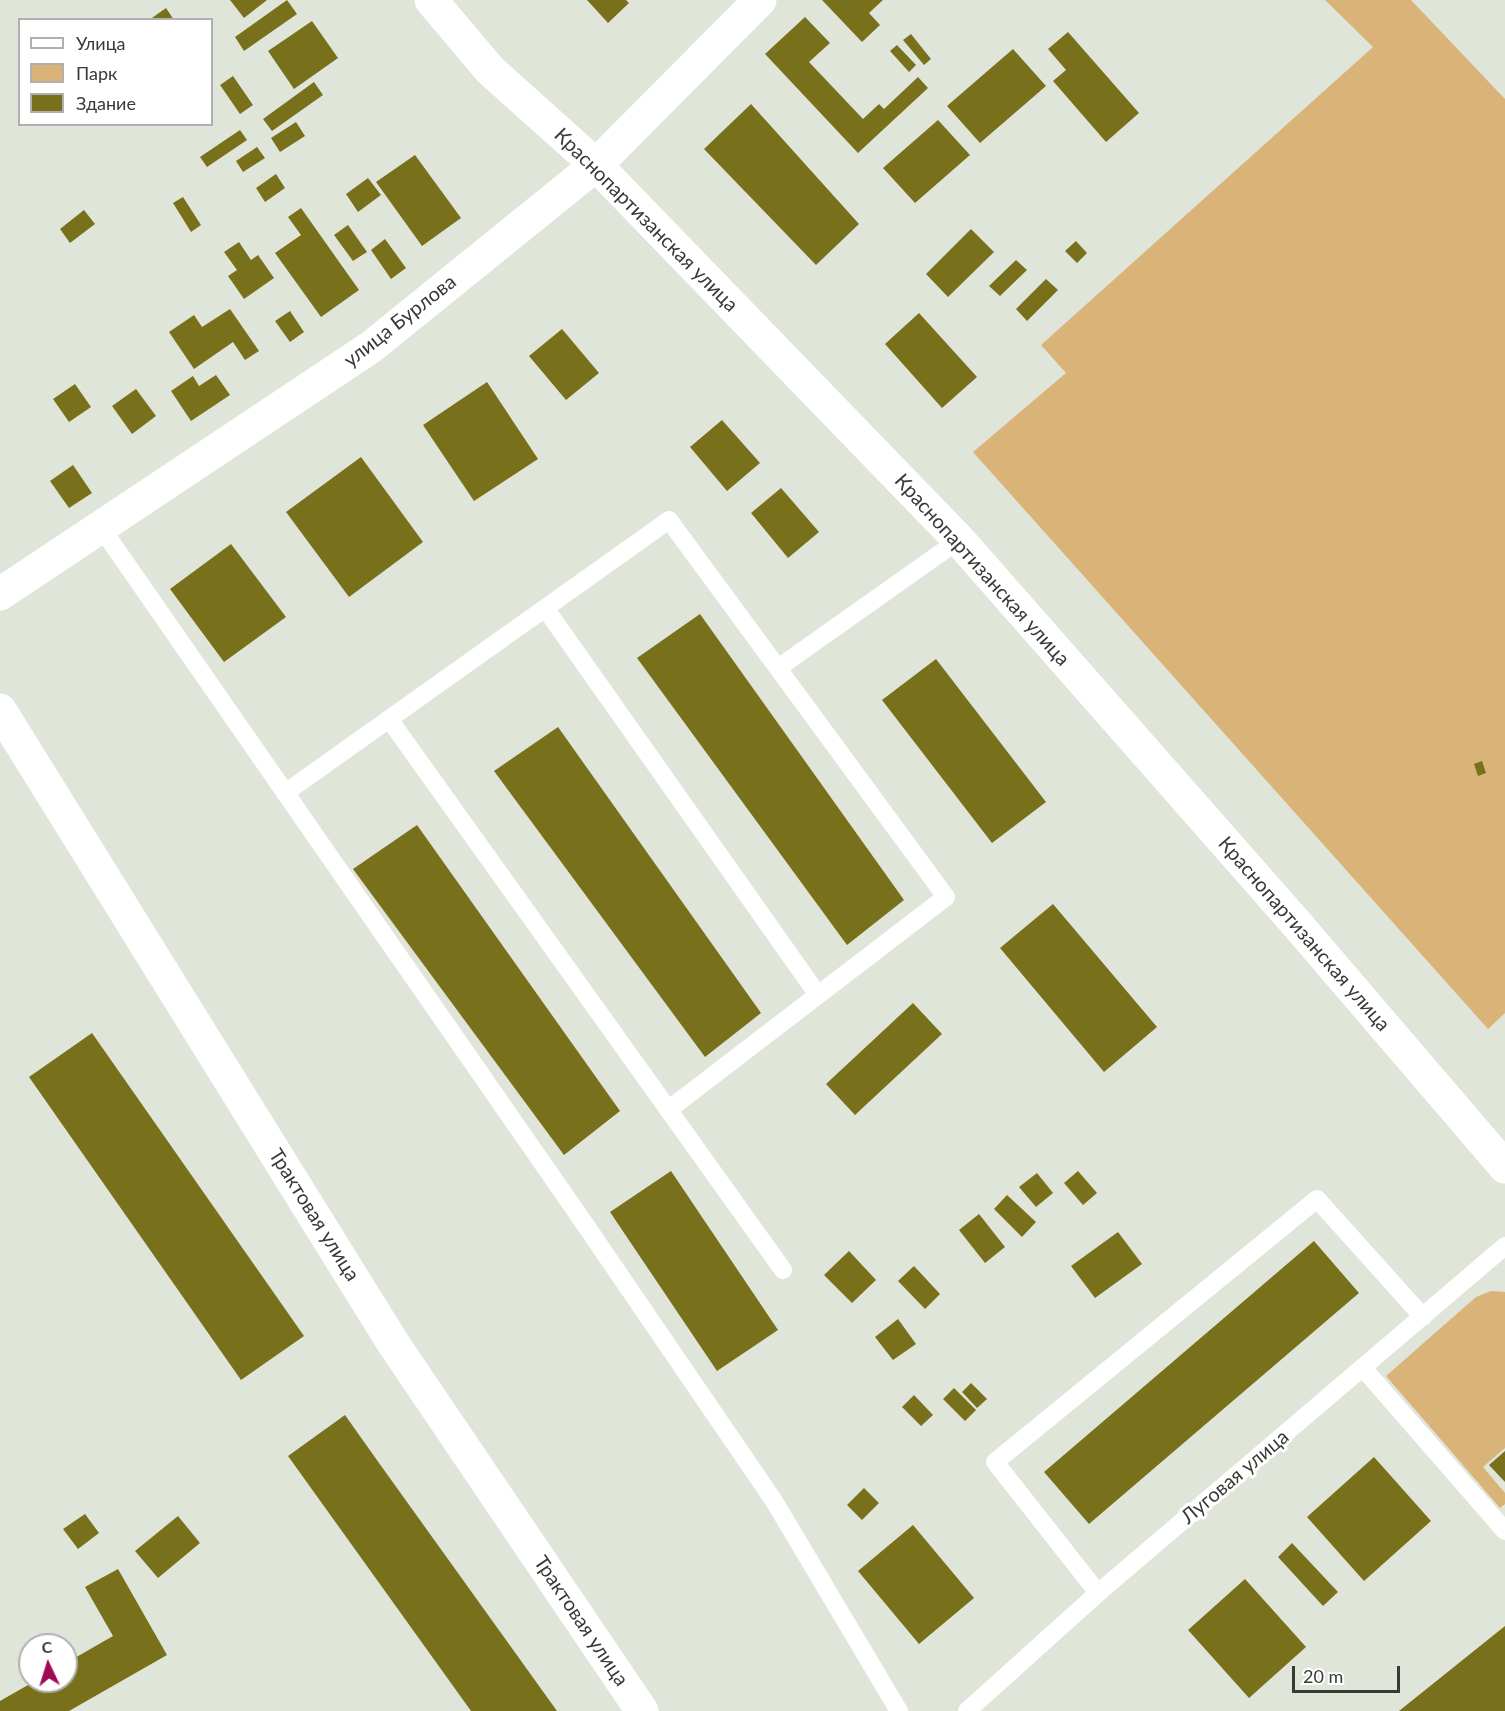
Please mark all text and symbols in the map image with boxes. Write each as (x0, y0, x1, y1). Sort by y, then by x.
legend (18, 18, 213, 126)
text: Улица (76, 32, 126, 54)
text: Парк (76, 62, 117, 84)
text: Здание (76, 92, 136, 114)
street label: Краснопартизанская улица (549, 123, 743, 317)
street label: улица Бурлова (339, 270, 461, 372)
street label: Краснопартизанская улица (889, 469, 1075, 671)
street label: Краснопартизанская улица (1213, 832, 1395, 1036)
street label: Трактовая улица (264, 1144, 364, 1286)
street label: Луговая улица (1176, 1425, 1294, 1529)
street label: Трактовая улица (529, 1551, 633, 1691)
north arrow (18, 1633, 78, 1693)
text: С (41, 1637, 53, 1656)
scale bar (1295, 1654, 1403, 1692)
text: 20 m (1303, 1665, 1343, 1687)

